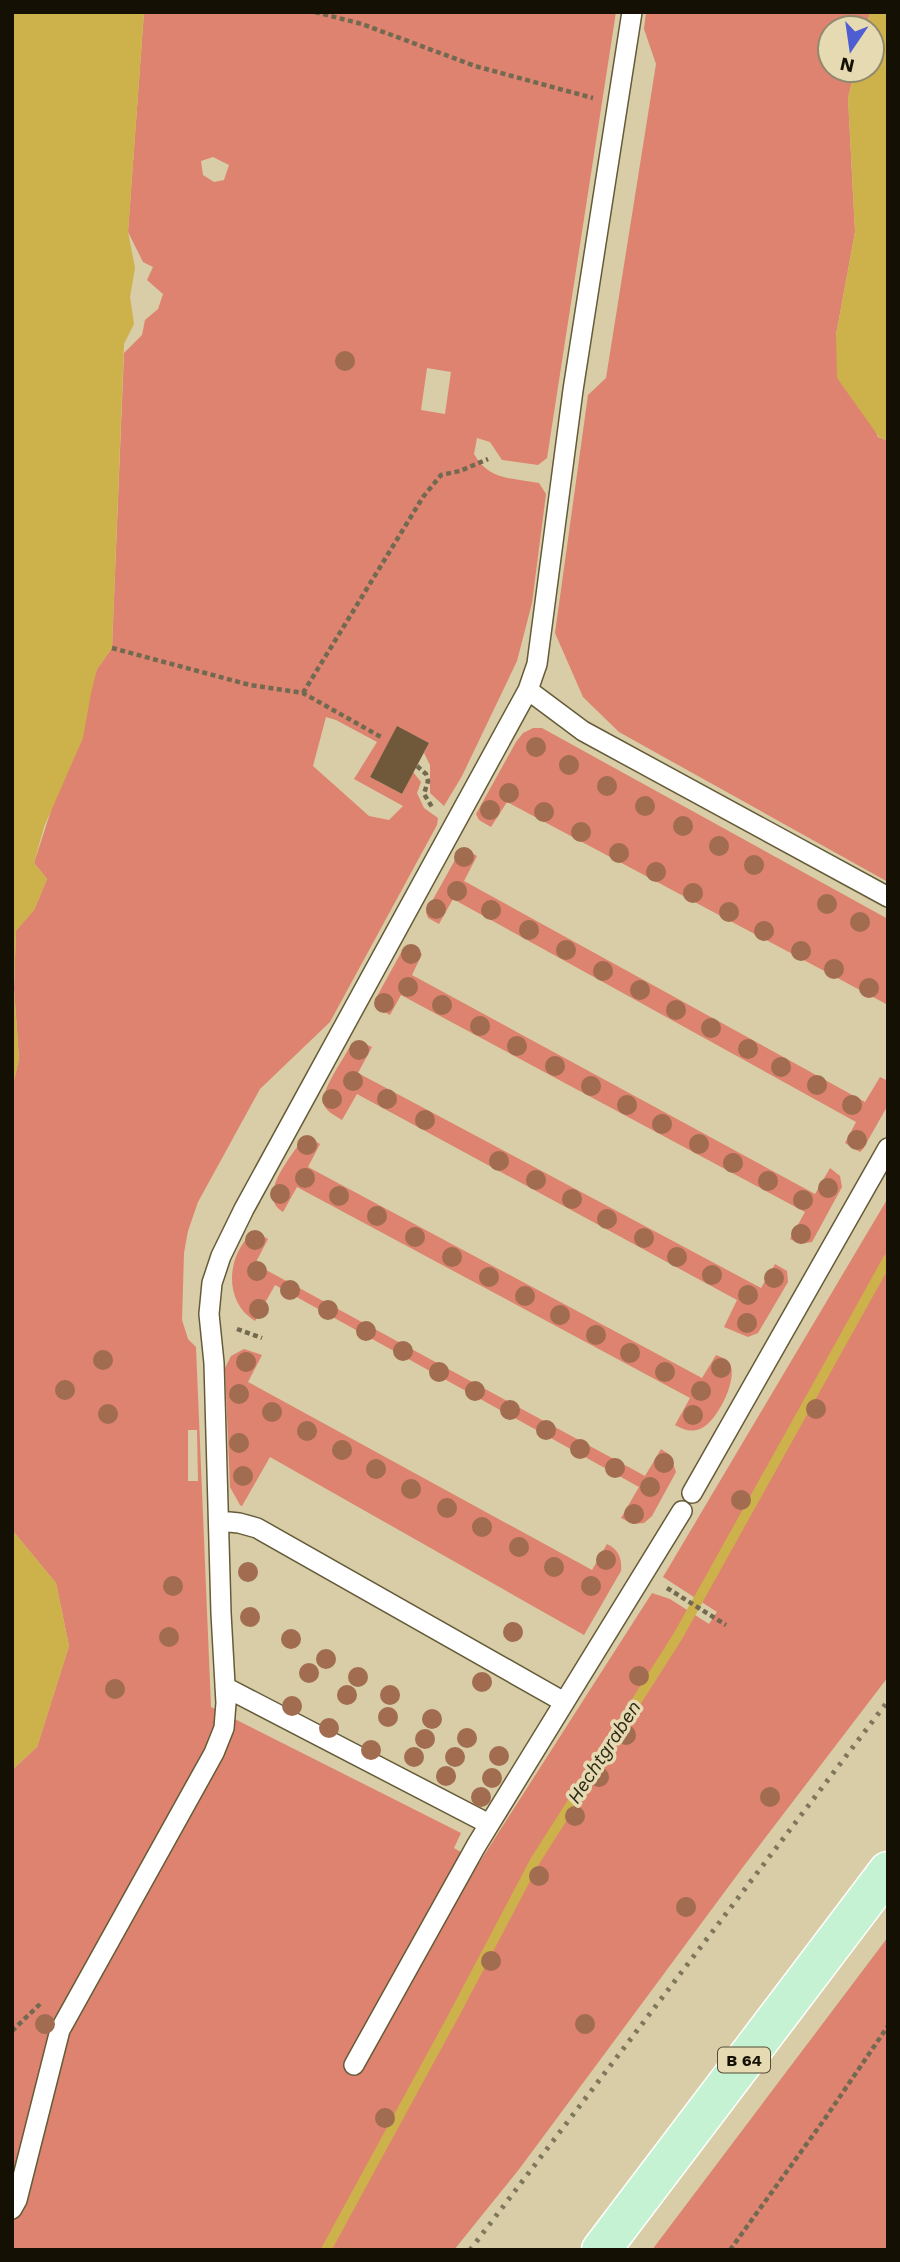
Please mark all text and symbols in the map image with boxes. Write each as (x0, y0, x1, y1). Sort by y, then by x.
north arrow (816, 14, 886, 84)
text: N (838, 52, 857, 78)
water label: Hechtgraben (562, 1696, 646, 1808)
road number: B 64 (718, 2048, 770, 2072)

